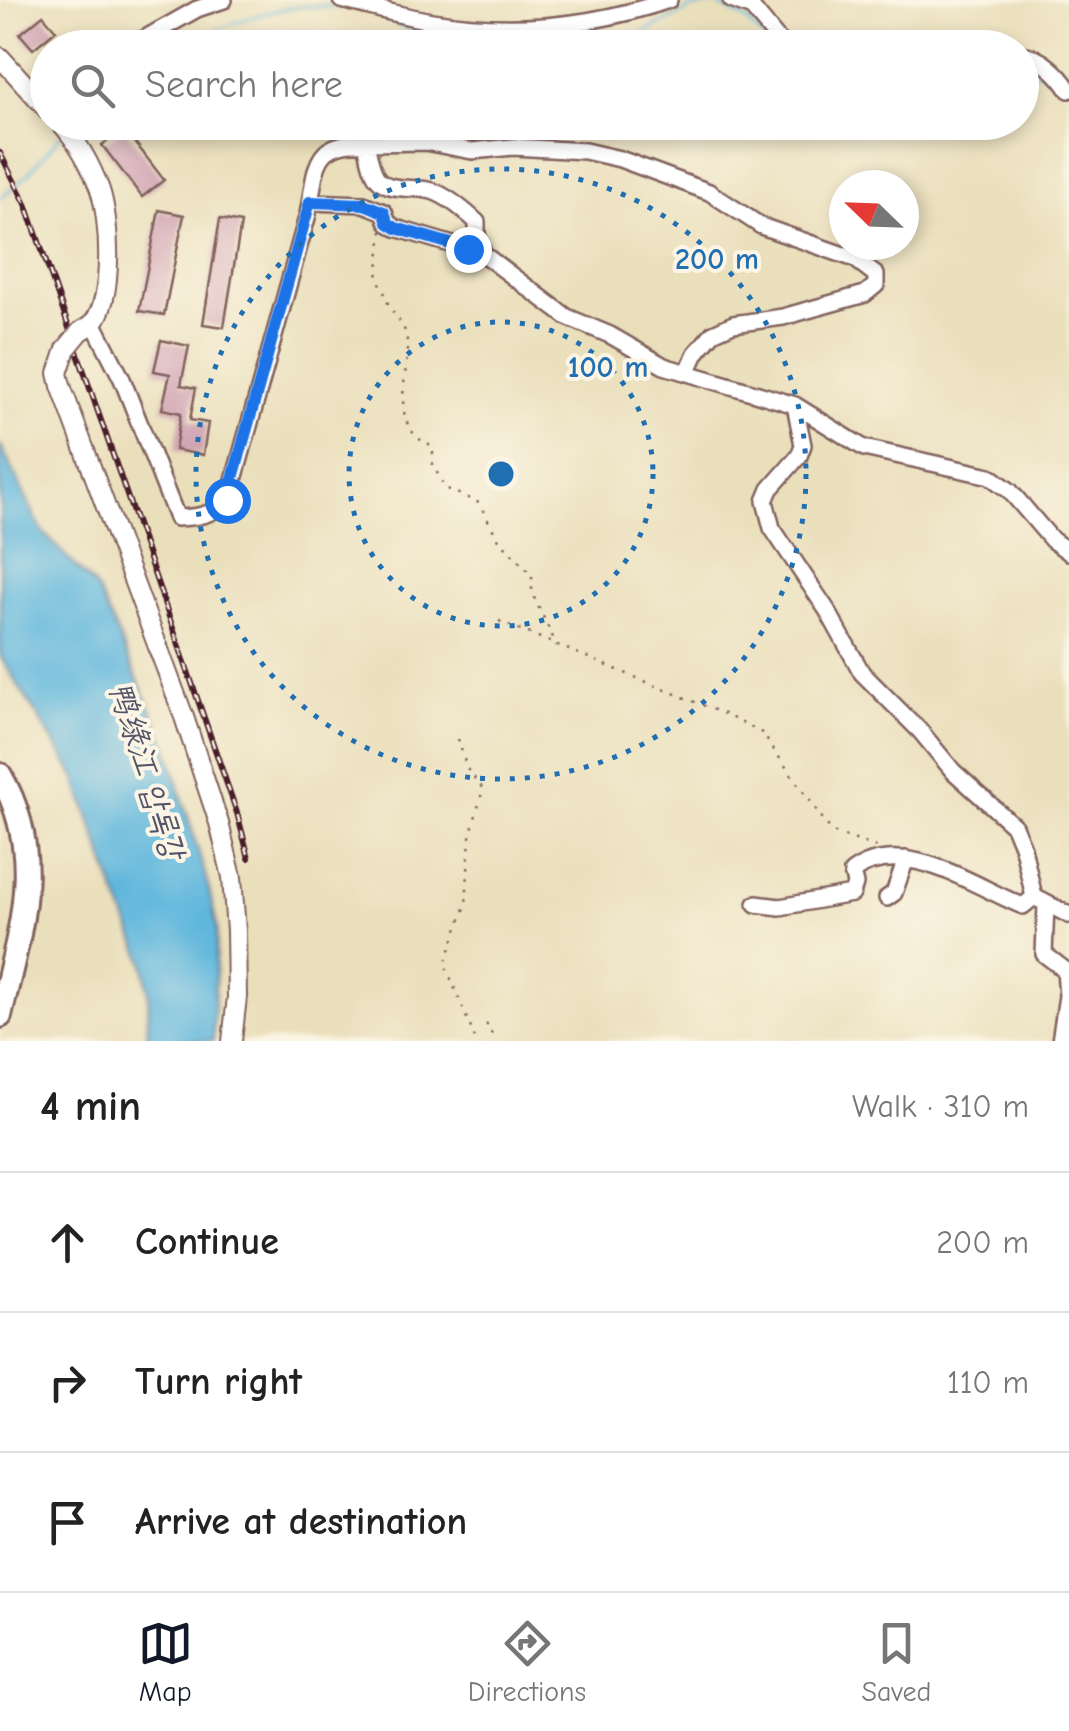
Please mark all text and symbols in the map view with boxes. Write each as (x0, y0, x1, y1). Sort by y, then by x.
search box (30, 30, 1039, 140)
icon: search (65, 58, 120, 113)
text: Search here (145, 63, 343, 107)
north arrow (829, 170, 919, 260)
route end (446, 227, 492, 273)
text: 200 m (675, 242, 759, 277)
text: 100 m (568, 350, 648, 385)
centre of rings (483, 456, 519, 492)
route start (205, 478, 251, 524)
water label: 鸭绿江 압록강 (101, 677, 194, 866)
text: 4 min (40, 1082, 141, 1131)
text: Walk · 310 m (852, 1088, 1029, 1125)
icon: ahead (40, 1215, 95, 1270)
text: Continue (135, 1220, 279, 1264)
text: 200 m (936, 1224, 1029, 1261)
icon: right (40, 1355, 95, 1410)
text: Turn right (135, 1360, 302, 1404)
text: 110 m (947, 1364, 1029, 1401)
icon: arrive (40, 1495, 95, 1550)
text: Arrive at destination (135, 1500, 467, 1544)
tab: Map (138, 1616, 193, 1708)
tab: Directions (468, 1616, 586, 1708)
tab: Saved (861, 1616, 931, 1708)

